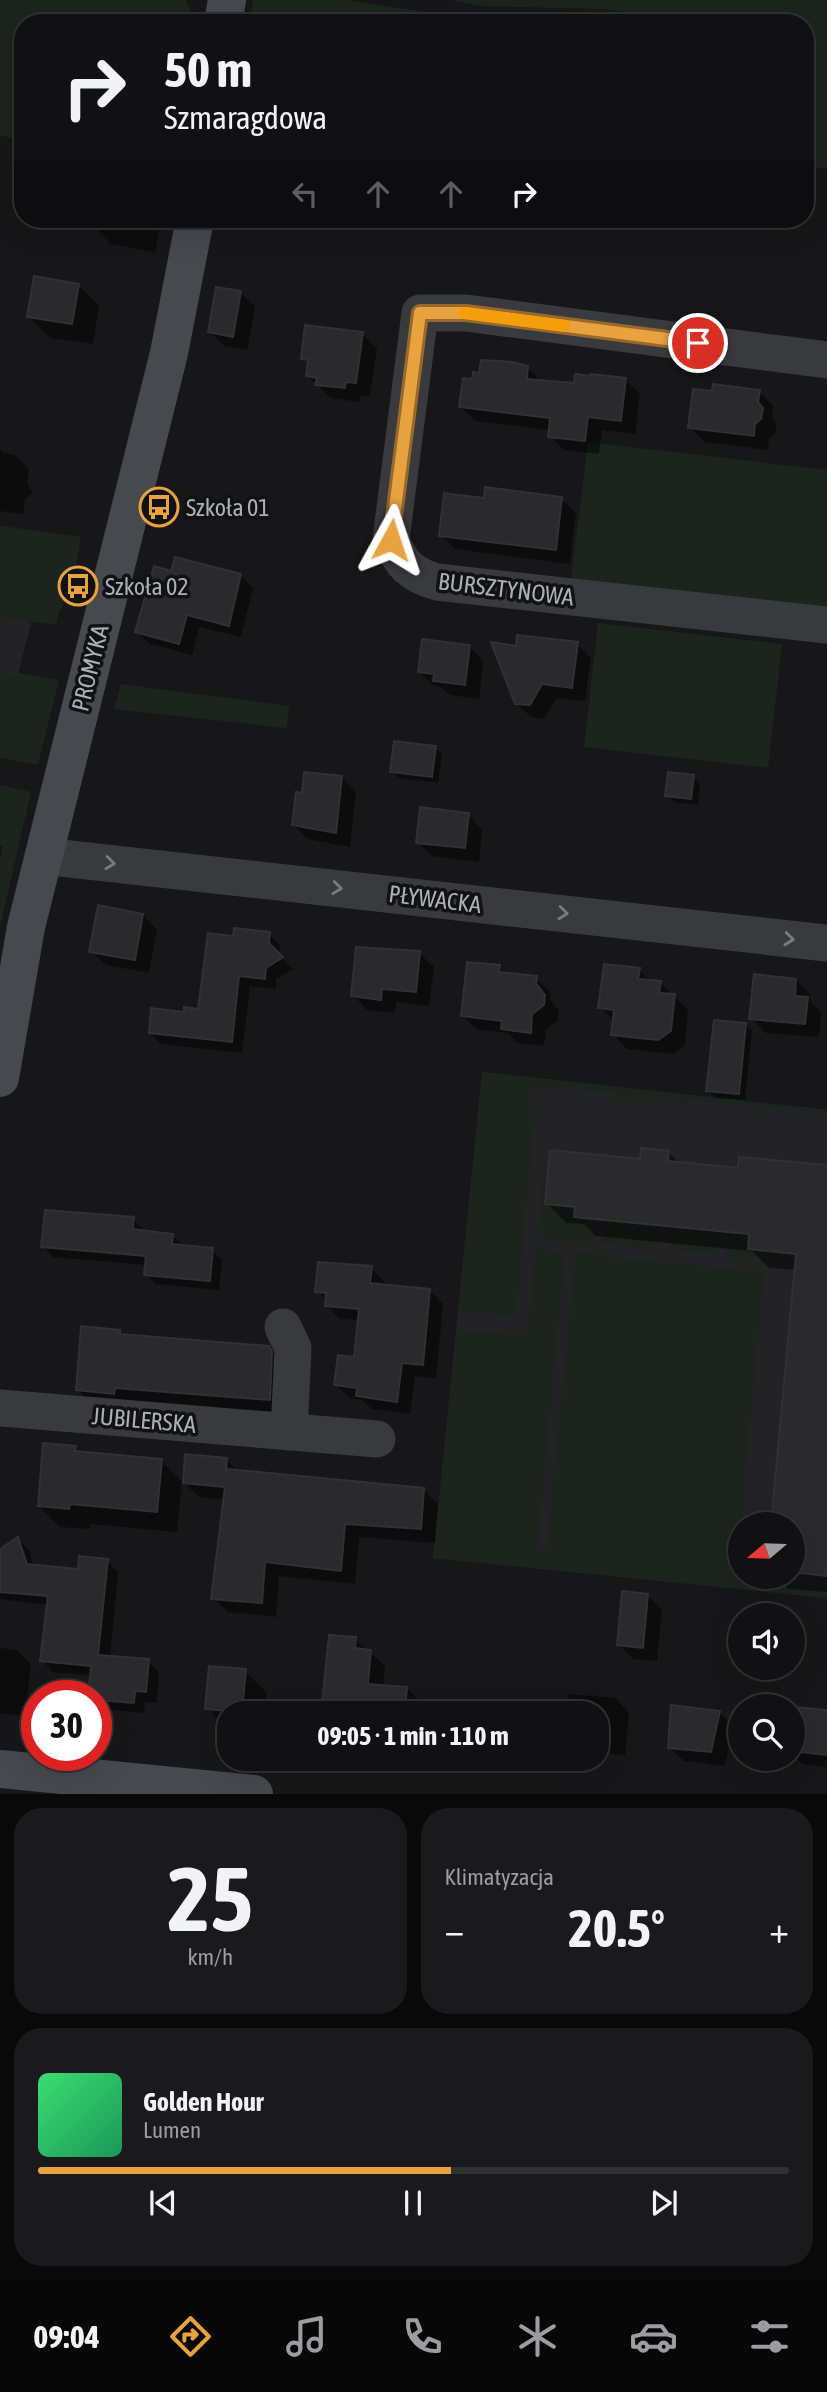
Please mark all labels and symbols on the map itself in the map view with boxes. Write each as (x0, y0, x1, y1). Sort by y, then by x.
pin (668, 313, 728, 373)
bus stop icon: Szkoła 01 (138, 486, 180, 528)
place label: Szkoła 01 (186, 494, 269, 521)
position arrow (354, 503, 428, 577)
bus stop icon: Szkoła 02 (57, 565, 99, 607)
street label: BURSZTYNOWA (437, 567, 575, 611)
place label: Szkoła 02 (105, 573, 188, 600)
street label: PROMYKA (66, 622, 114, 714)
one-way arrow (105, 856, 116, 871)
one-way arrow (331, 880, 343, 895)
street label: PŁYWACKA (387, 880, 483, 918)
one-way arrow (557, 906, 569, 921)
one-way arrow (784, 931, 795, 946)
street label: JUBILERSKA (91, 1402, 197, 1438)
north arrow (728, 1512, 805, 1589)
speed limit sign: 30 (21, 1680, 112, 1771)

